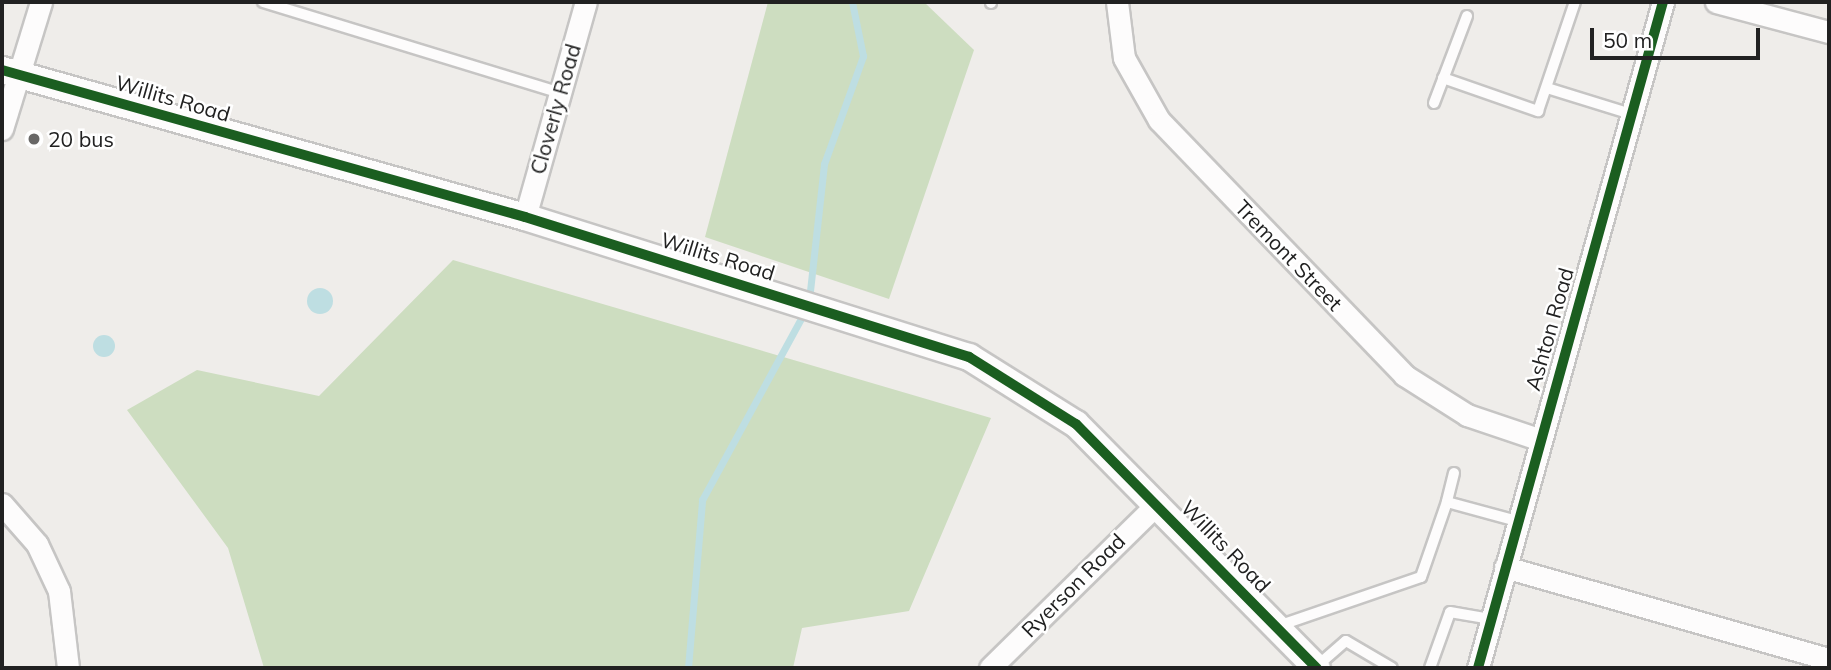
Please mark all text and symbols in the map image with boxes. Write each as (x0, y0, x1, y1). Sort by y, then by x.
scale bar (1593, 14, 1763, 58)
text: 50 m (1603, 27, 1652, 53)
street label: Cloverly Road (524, 41, 586, 177)
street label: Willits Road (113, 70, 233, 126)
place label: 20 bus (48, 126, 114, 152)
marker: 20 bus (26, 131, 42, 147)
street label: Tremont Street (1230, 195, 1348, 315)
street label: Willits Road (658, 227, 778, 285)
street label: Ashton Road (1519, 265, 1579, 393)
street label: Willits Road (1176, 495, 1276, 597)
street label: Ryerson Road (1016, 528, 1130, 642)

